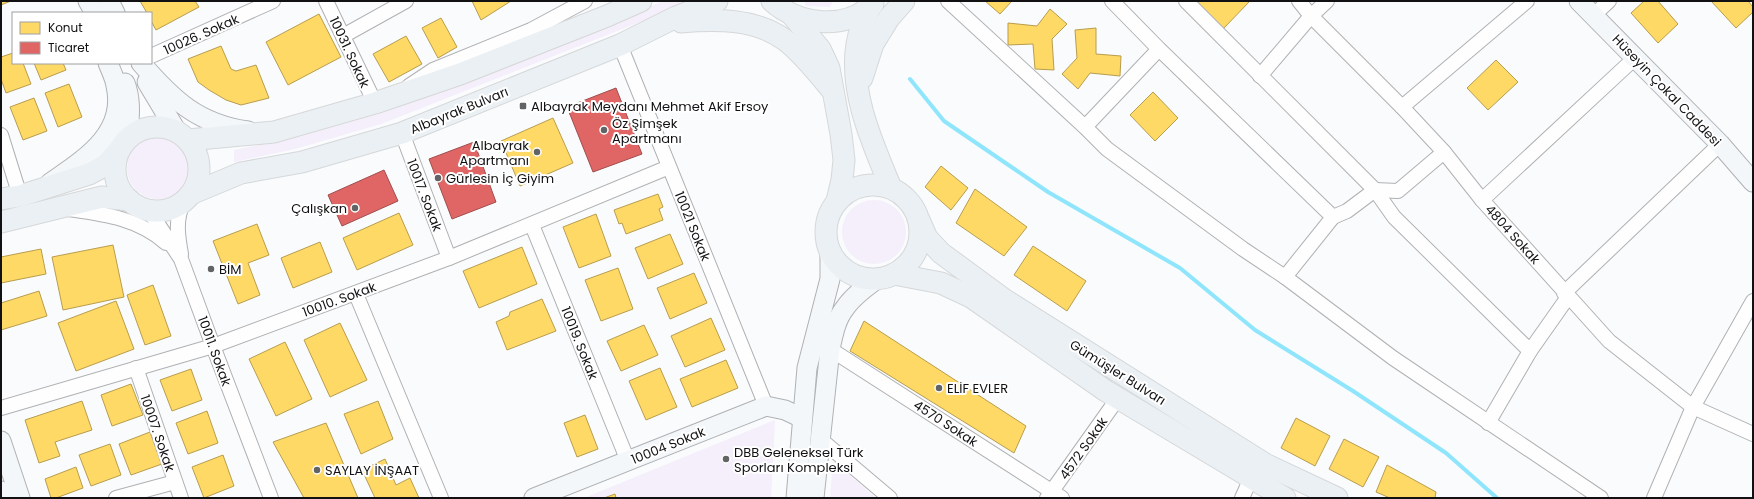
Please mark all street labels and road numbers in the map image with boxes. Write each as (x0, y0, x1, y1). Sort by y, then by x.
street label: 10026. Sokak (161, 9, 242, 60)
street label: 10031. Sokak (325, 13, 374, 91)
street label: Hüseyin Çokal Caddesi (1608, 30, 1725, 151)
street label: Albayrak Bulvarı (407, 82, 511, 139)
street label: 10017. Sokak (402, 156, 447, 234)
street label: 10021 Sokak (670, 188, 715, 264)
street label: 4804 Sokak (1481, 200, 1545, 269)
street label: 10010. Sokak (300, 277, 379, 322)
street label: 10019. Sokak (556, 304, 603, 383)
street label: 10011. Sokak (193, 314, 236, 389)
street label: Gümüşler Bulvarı (1066, 335, 1169, 410)
street label: 10007. Sokak (136, 392, 180, 474)
street label: 4570 Sokak (910, 396, 982, 451)
street label: 4572 Sokak (1055, 413, 1112, 483)
street label: 10004 Sokak (628, 422, 708, 469)

